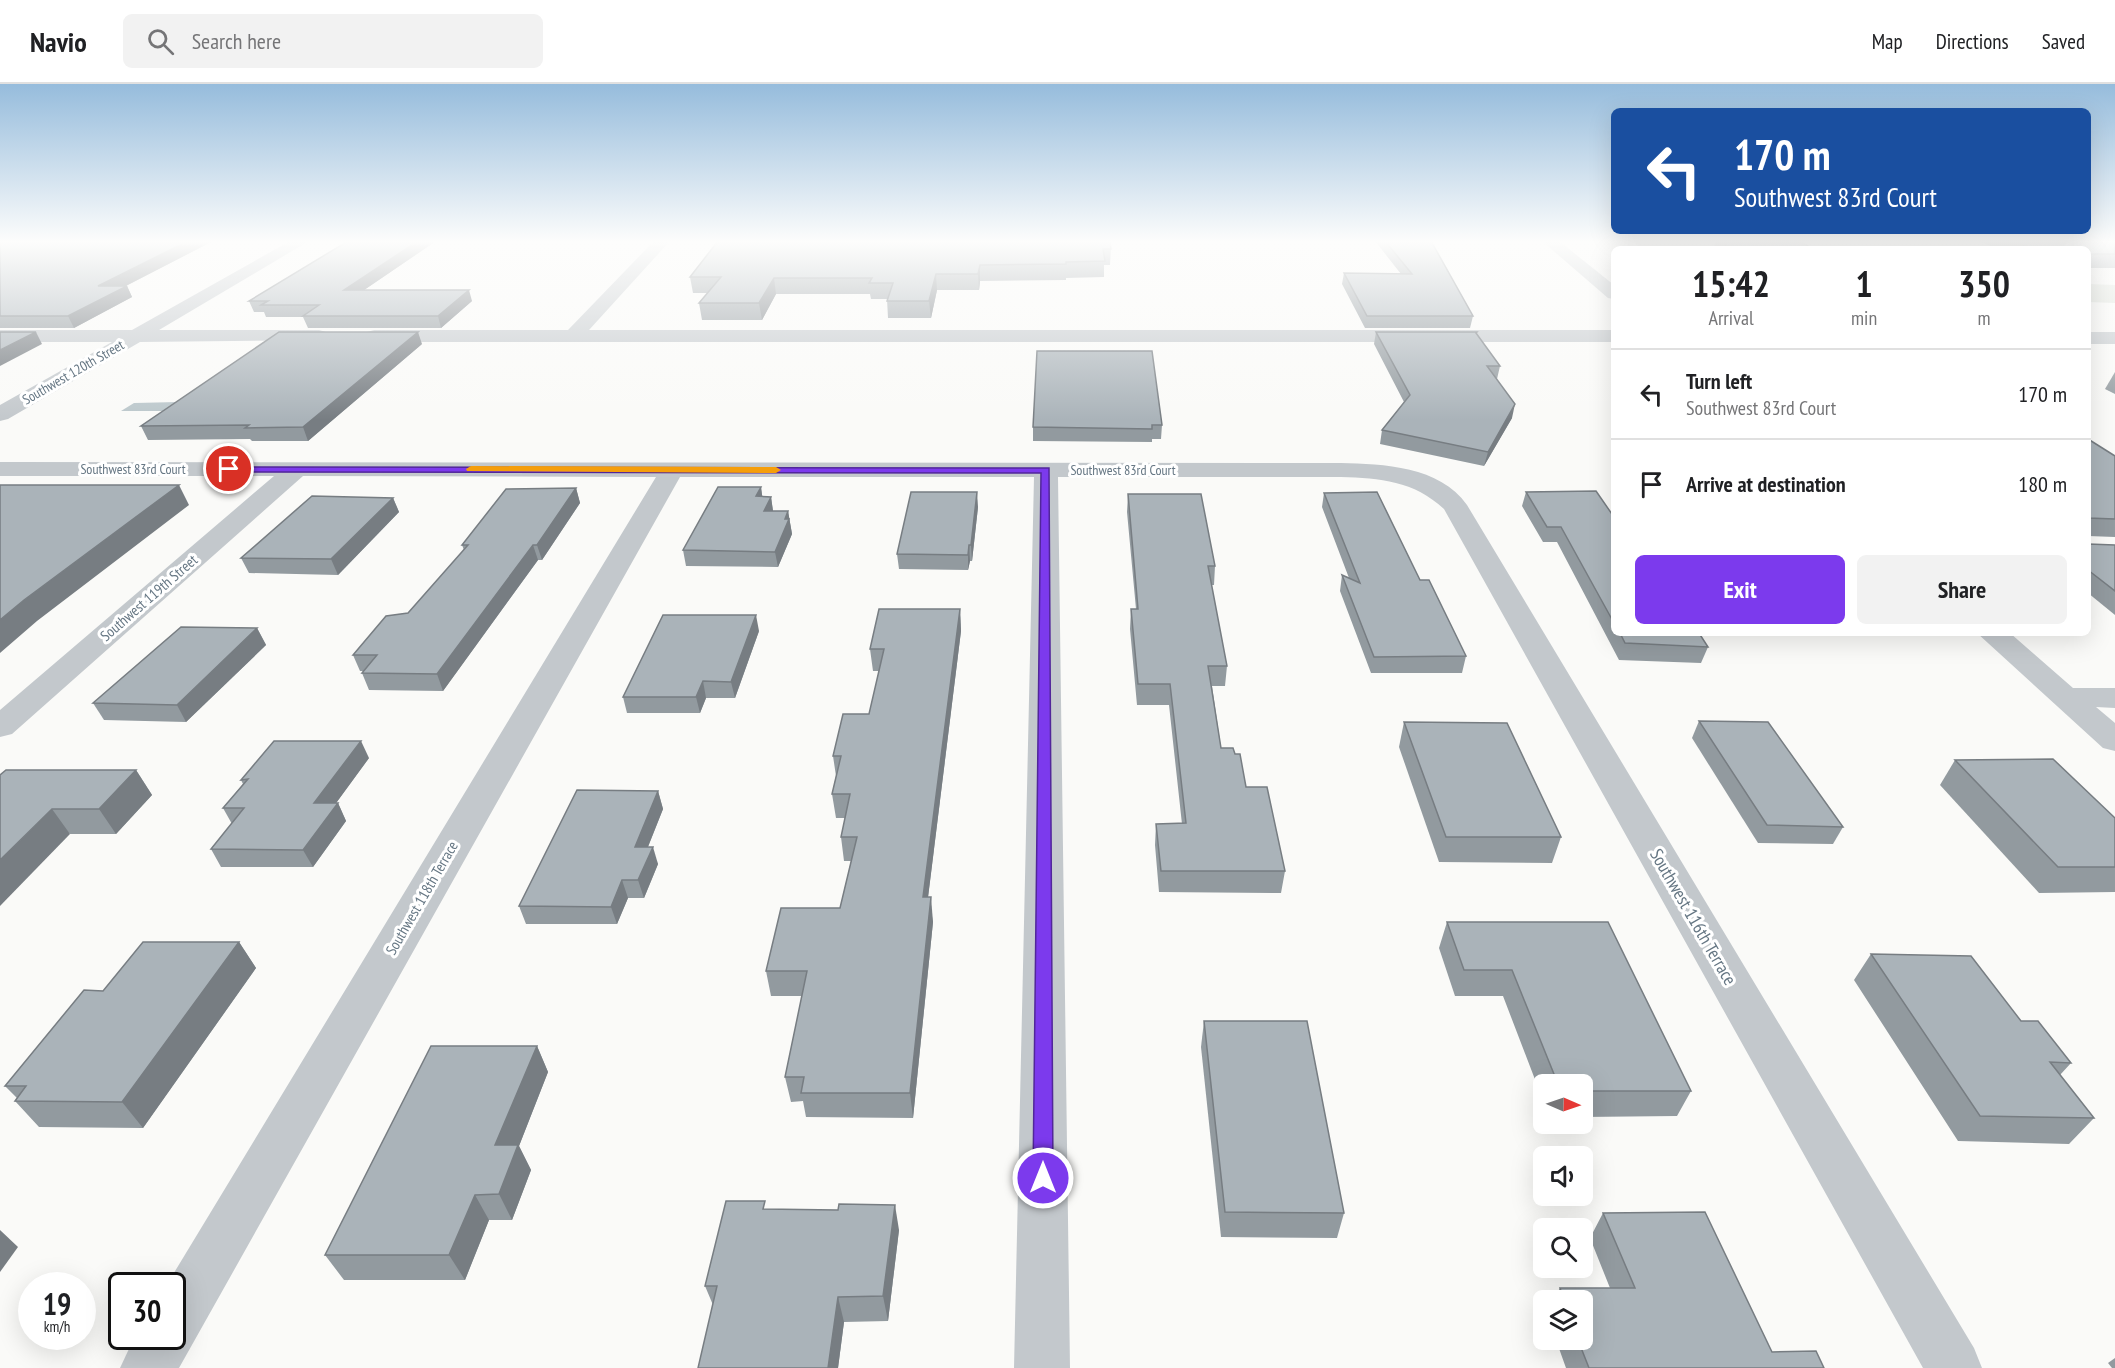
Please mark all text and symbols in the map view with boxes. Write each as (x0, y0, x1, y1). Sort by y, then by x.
search box (123, 14, 543, 68)
text: Navio (30, 23, 87, 60)
icon: search (144, 25, 177, 58)
text: Search here (192, 27, 281, 55)
text: Map (1872, 28, 1903, 55)
text: Directions (1936, 28, 2009, 55)
text: Saved (2042, 28, 2085, 55)
text: 170 m (1734, 127, 1831, 182)
icon: left (1635, 132, 1713, 210)
text: Southwest 83rd Court (1734, 180, 1937, 214)
text: 15:42 (1692, 260, 1770, 307)
text: 1 (1855, 260, 1873, 307)
text: 350 (1958, 260, 2010, 307)
text: Arrival (1708, 305, 1754, 331)
text: min (1851, 305, 1877, 331)
text: m (1978, 305, 1991, 331)
street label: Southwest 120th Street (19, 336, 127, 408)
text: Turn left (1686, 367, 1752, 395)
icon: left (1635, 378, 1668, 411)
text: 170 m (2018, 380, 2067, 408)
text: Southwest 83rd Court (1686, 395, 1836, 421)
pin (203, 443, 254, 494)
icon: arrive (212, 452, 245, 485)
street label: Southwest 83rd Court (80, 460, 186, 478)
street label: Southwest 83rd Court (1070, 461, 1176, 479)
icon: arrive (1635, 468, 1668, 501)
text: Arrive at destination (1686, 470, 1846, 498)
text: 180 m (2018, 470, 2067, 498)
street label: Southwest 119th Street (96, 550, 201, 645)
button: Exit (1635, 555, 1845, 624)
button: Share (1857, 555, 2067, 624)
street label: Southwest 118th Terrace (381, 838, 462, 958)
street label: Southwest 116th Terrace (1645, 844, 1742, 989)
north arrow (1533, 1074, 1593, 1134)
map controls (1533, 1074, 1593, 1350)
position arrow (1011, 1146, 1075, 1210)
button: sound (1533, 1146, 1593, 1206)
button: search (1533, 1218, 1593, 1278)
speed limit sign: 30 (108, 1272, 186, 1350)
text: 19 (43, 1284, 71, 1323)
button: layers (1533, 1290, 1593, 1350)
text: km/h (44, 1317, 70, 1336)

